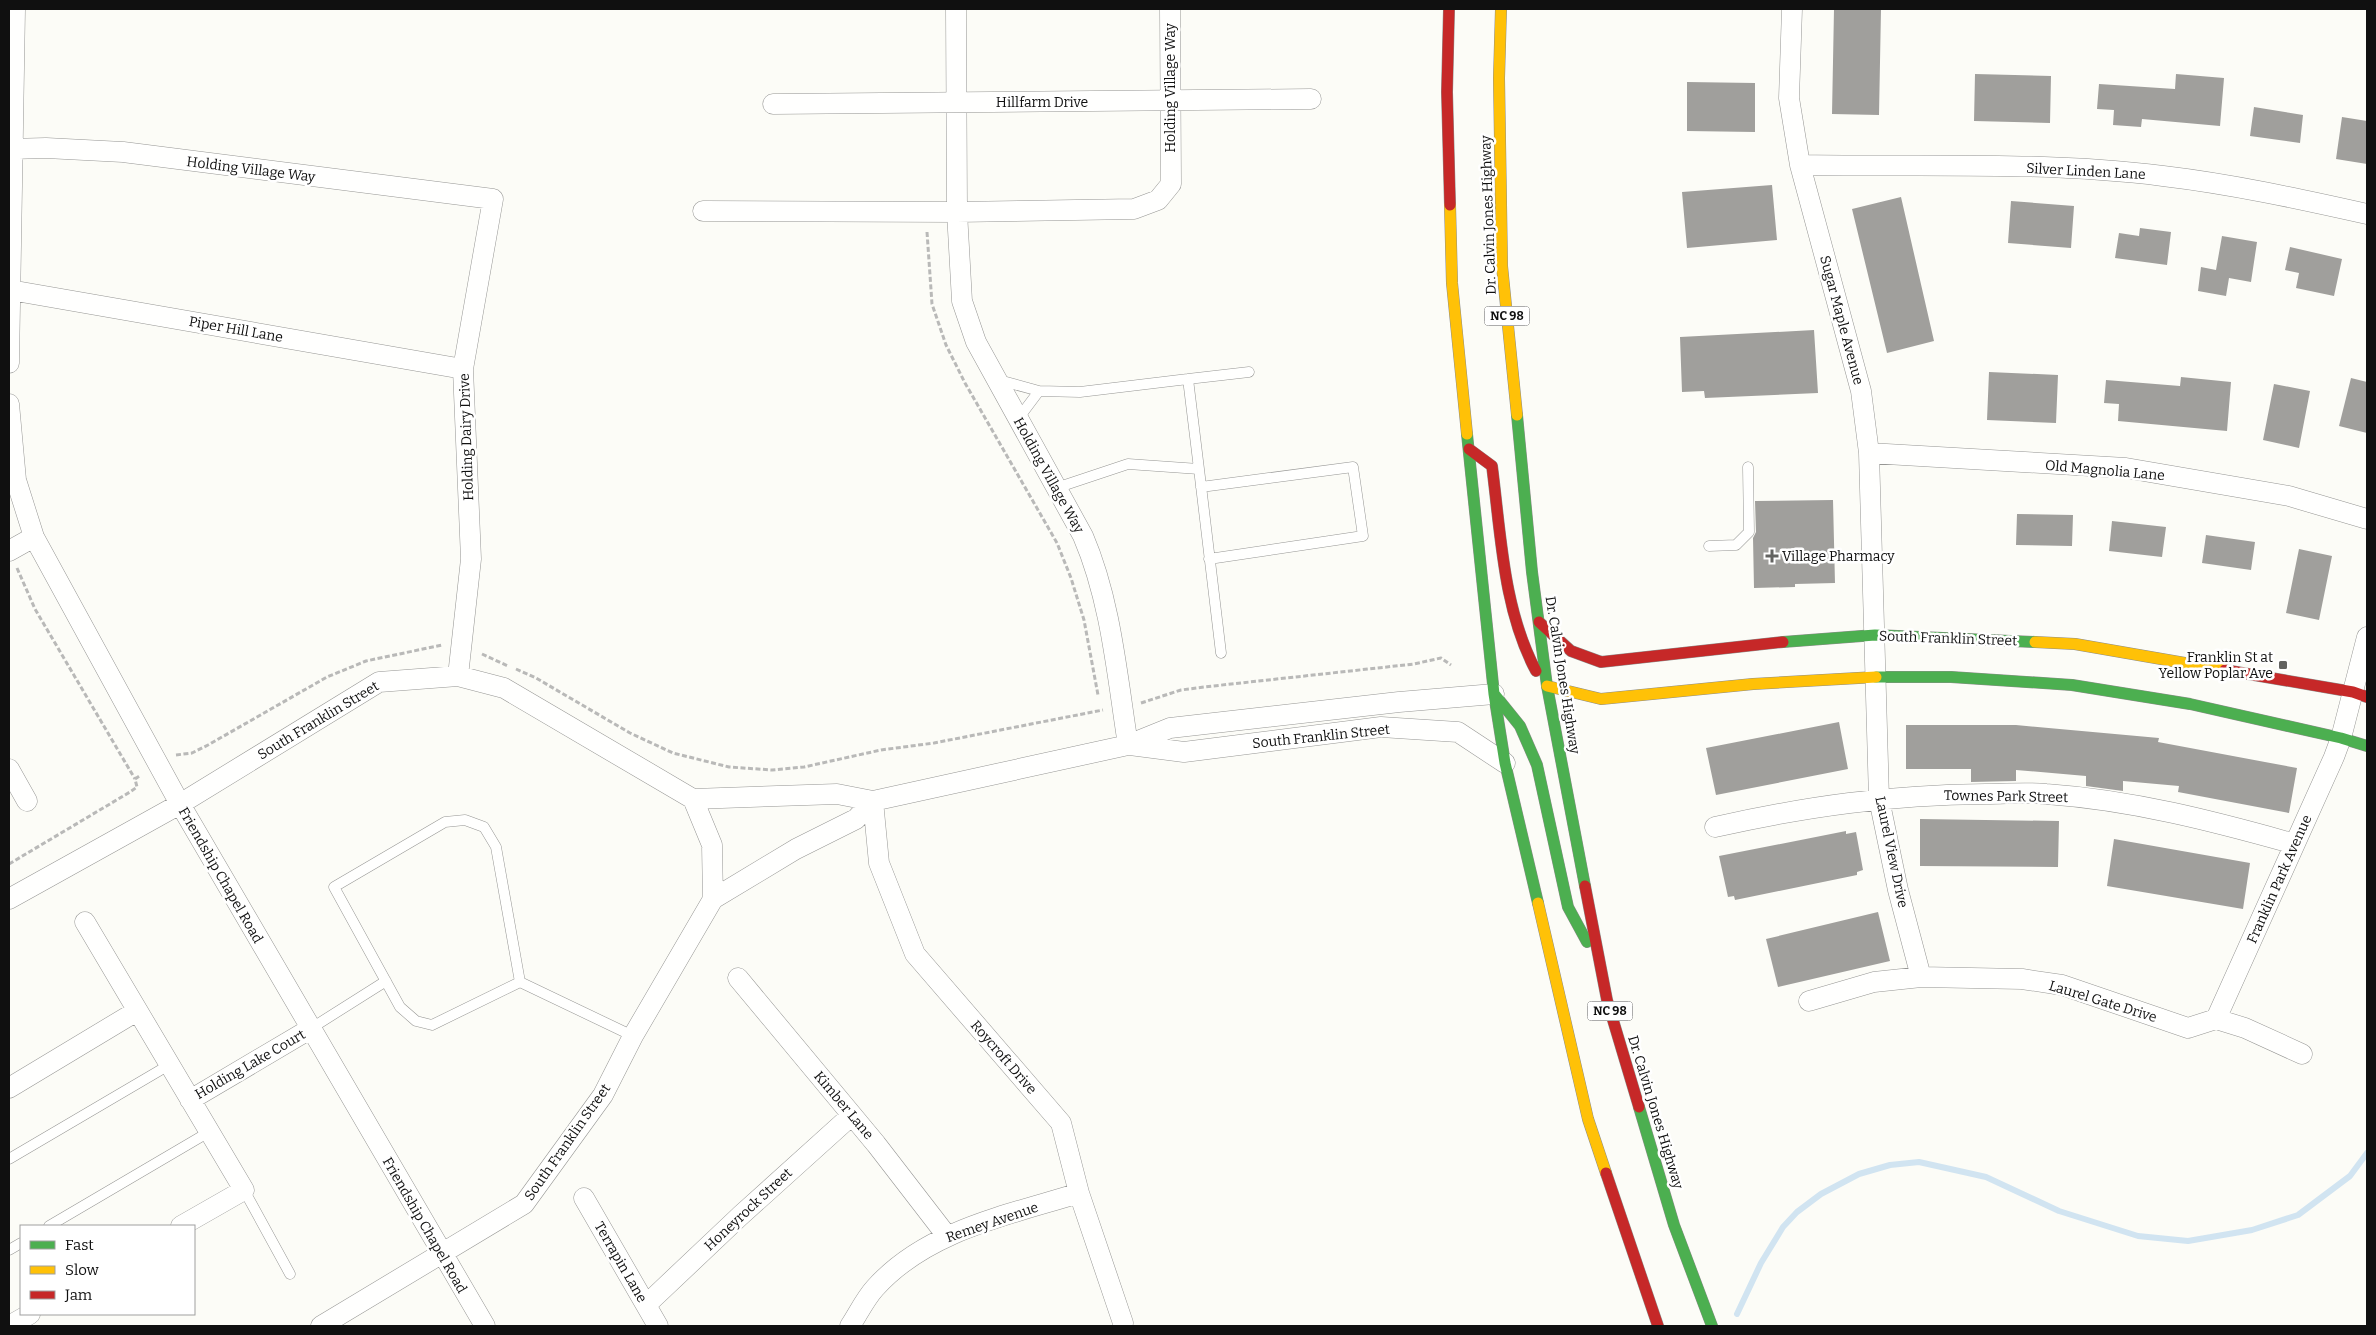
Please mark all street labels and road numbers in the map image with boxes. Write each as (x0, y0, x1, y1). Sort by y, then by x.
street label: Holding Village Way (1162, 23, 1179, 153)
street label: Hillfarm Drive (996, 94, 1088, 111)
street label: Dr. Calvin Jones Highway (1477, 134, 1500, 295)
street label: Holding Village Way (186, 153, 317, 186)
street label: Silver Linden Lane (2026, 160, 2146, 183)
street label: Sugar Maple Avenue (1816, 254, 1867, 387)
road number: NC 98 (1484, 306, 1530, 326)
street label: Piper Hill Lane (188, 313, 284, 346)
street label: Holding Dairy Drive (456, 373, 477, 501)
street label: Holding Village Way (1010, 414, 1088, 537)
street label: Old Magnolia Lane (2044, 457, 2166, 484)
street label: Dr. Calvin Jones Highway (1542, 595, 1583, 756)
street label: South Franklin Street (1879, 628, 2017, 649)
street label: South Franklin Street (255, 678, 382, 763)
street label: South Franklin Street (1251, 721, 1391, 752)
street label: Townes Park Street (1944, 787, 2068, 806)
street label: Laurel View Drive (1871, 795, 1912, 909)
street label: Friendship Chapel Road (175, 804, 266, 946)
street label: Franklin Park Avenue (2243, 812, 2315, 946)
street label: Laurel Gate Drive (2047, 977, 2159, 1026)
road number: NC 98 (1588, 1001, 1632, 1020)
street label: Roycroft Drive (967, 1017, 1040, 1098)
street label: Holding Lake Court (192, 1026, 309, 1103)
street label: Dr. Calvin Jones Highway (1624, 1033, 1687, 1191)
street label: Kimber Lane (810, 1068, 877, 1143)
street label: South Franklin Street (521, 1081, 614, 1204)
street label: Friendship Chapel Road (379, 1154, 470, 1296)
street label: Honeyrock Street (701, 1164, 796, 1254)
street label: Remey Avenue (944, 1199, 1041, 1246)
street label: Terrapin Lane (591, 1219, 651, 1306)

